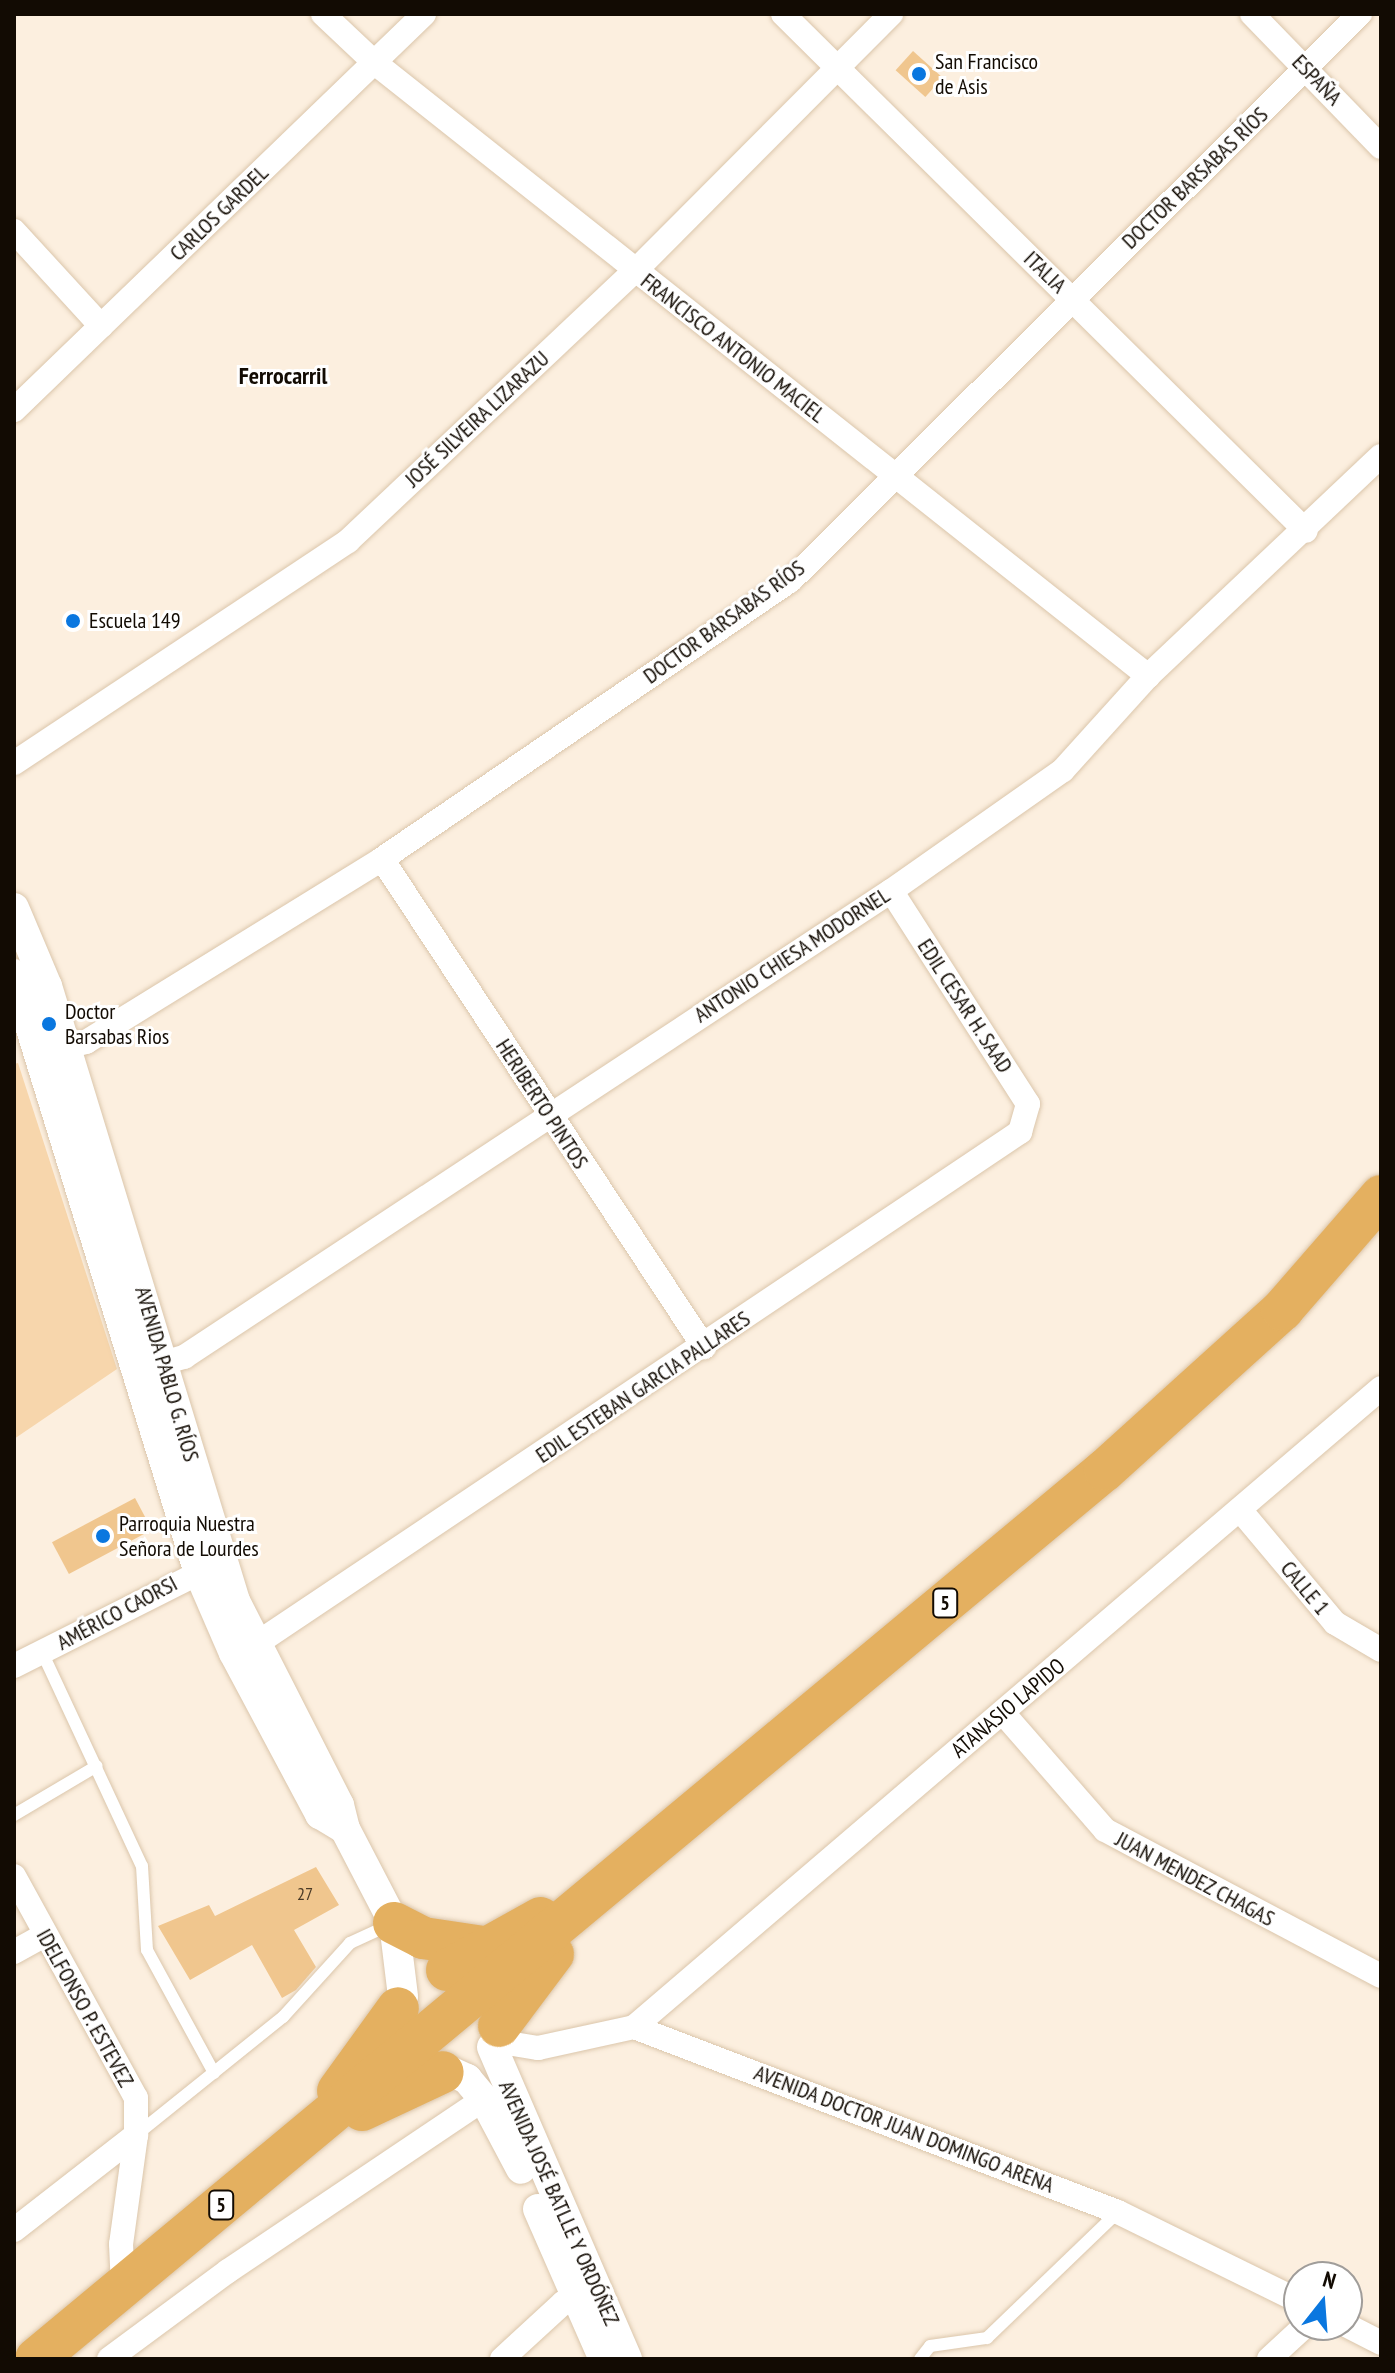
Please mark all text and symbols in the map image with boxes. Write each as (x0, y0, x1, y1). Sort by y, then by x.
place label: San Francisco de Asis (935, 48, 1038, 100)
street label: ESPAÑA (1287, 49, 1347, 111)
marker: San Francisco de Asis (910, 65, 928, 83)
street label: DOCTOR BARSABAS RÍOS (1117, 102, 1273, 254)
street label: CARLOS GARDEL (164, 160, 274, 266)
street label: ITALIA (1018, 246, 1072, 298)
street label: FRANCISCO ANTONIO MACIEL (635, 268, 831, 428)
street label: JOSÉ SILVEIRA LIZARAZU (399, 345, 555, 493)
district label: Ferrocarril (239, 362, 327, 390)
street label: DOCTOR BARSABAS RÍOS (638, 555, 810, 689)
place label: Escuela 149 (89, 608, 181, 634)
marker: Escuela 149 (64, 612, 82, 630)
street label: ANTONIO CHIESA MODORNEL (689, 882, 895, 1028)
street label: EDIL CESAR H. SAAD (911, 933, 1019, 1079)
place label: Doctor Barsabas Rios (65, 998, 169, 1050)
marker: Doctor Barsabas Rios (40, 1015, 58, 1033)
street label: HERIBERTO PINTOS (490, 1034, 594, 1174)
street label: AVENIDA PABLO G. RÍOS (129, 1282, 205, 1466)
street label: EDIL ESTEBAN GARCIA PALLARES (530, 1305, 756, 1469)
place label: Parroquia Nuestra Señora de Lourdes (119, 1510, 259, 1562)
marker: Parroquia Nuestra Señora de Lourdes (94, 1527, 112, 1545)
street label: CALLE 1 (1275, 1556, 1335, 1620)
street label: AMÉRICO CAORSI (52, 1570, 182, 1656)
road number: 5 (931, 1587, 959, 1619)
street label: ATANASIO LAPIDO (946, 1653, 1070, 1763)
street label: JUAN MENDEZ CHAGAS (1111, 1826, 1279, 1932)
house number: 27 (297, 1883, 313, 1905)
street label: IDELFONSO P. ESTEVEZ (30, 1924, 140, 2092)
street label: AVENIDA DOCTOR JUAN DOMINGO ARENA (750, 2059, 1058, 2199)
street label: AVENIDA JOSÉ BATLLE Y ORDÓÑEZ (493, 2076, 625, 2330)
road number: 5 (207, 2189, 235, 2221)
north arrow (1283, 2261, 1363, 2341)
text: N (1320, 2265, 1339, 2295)

